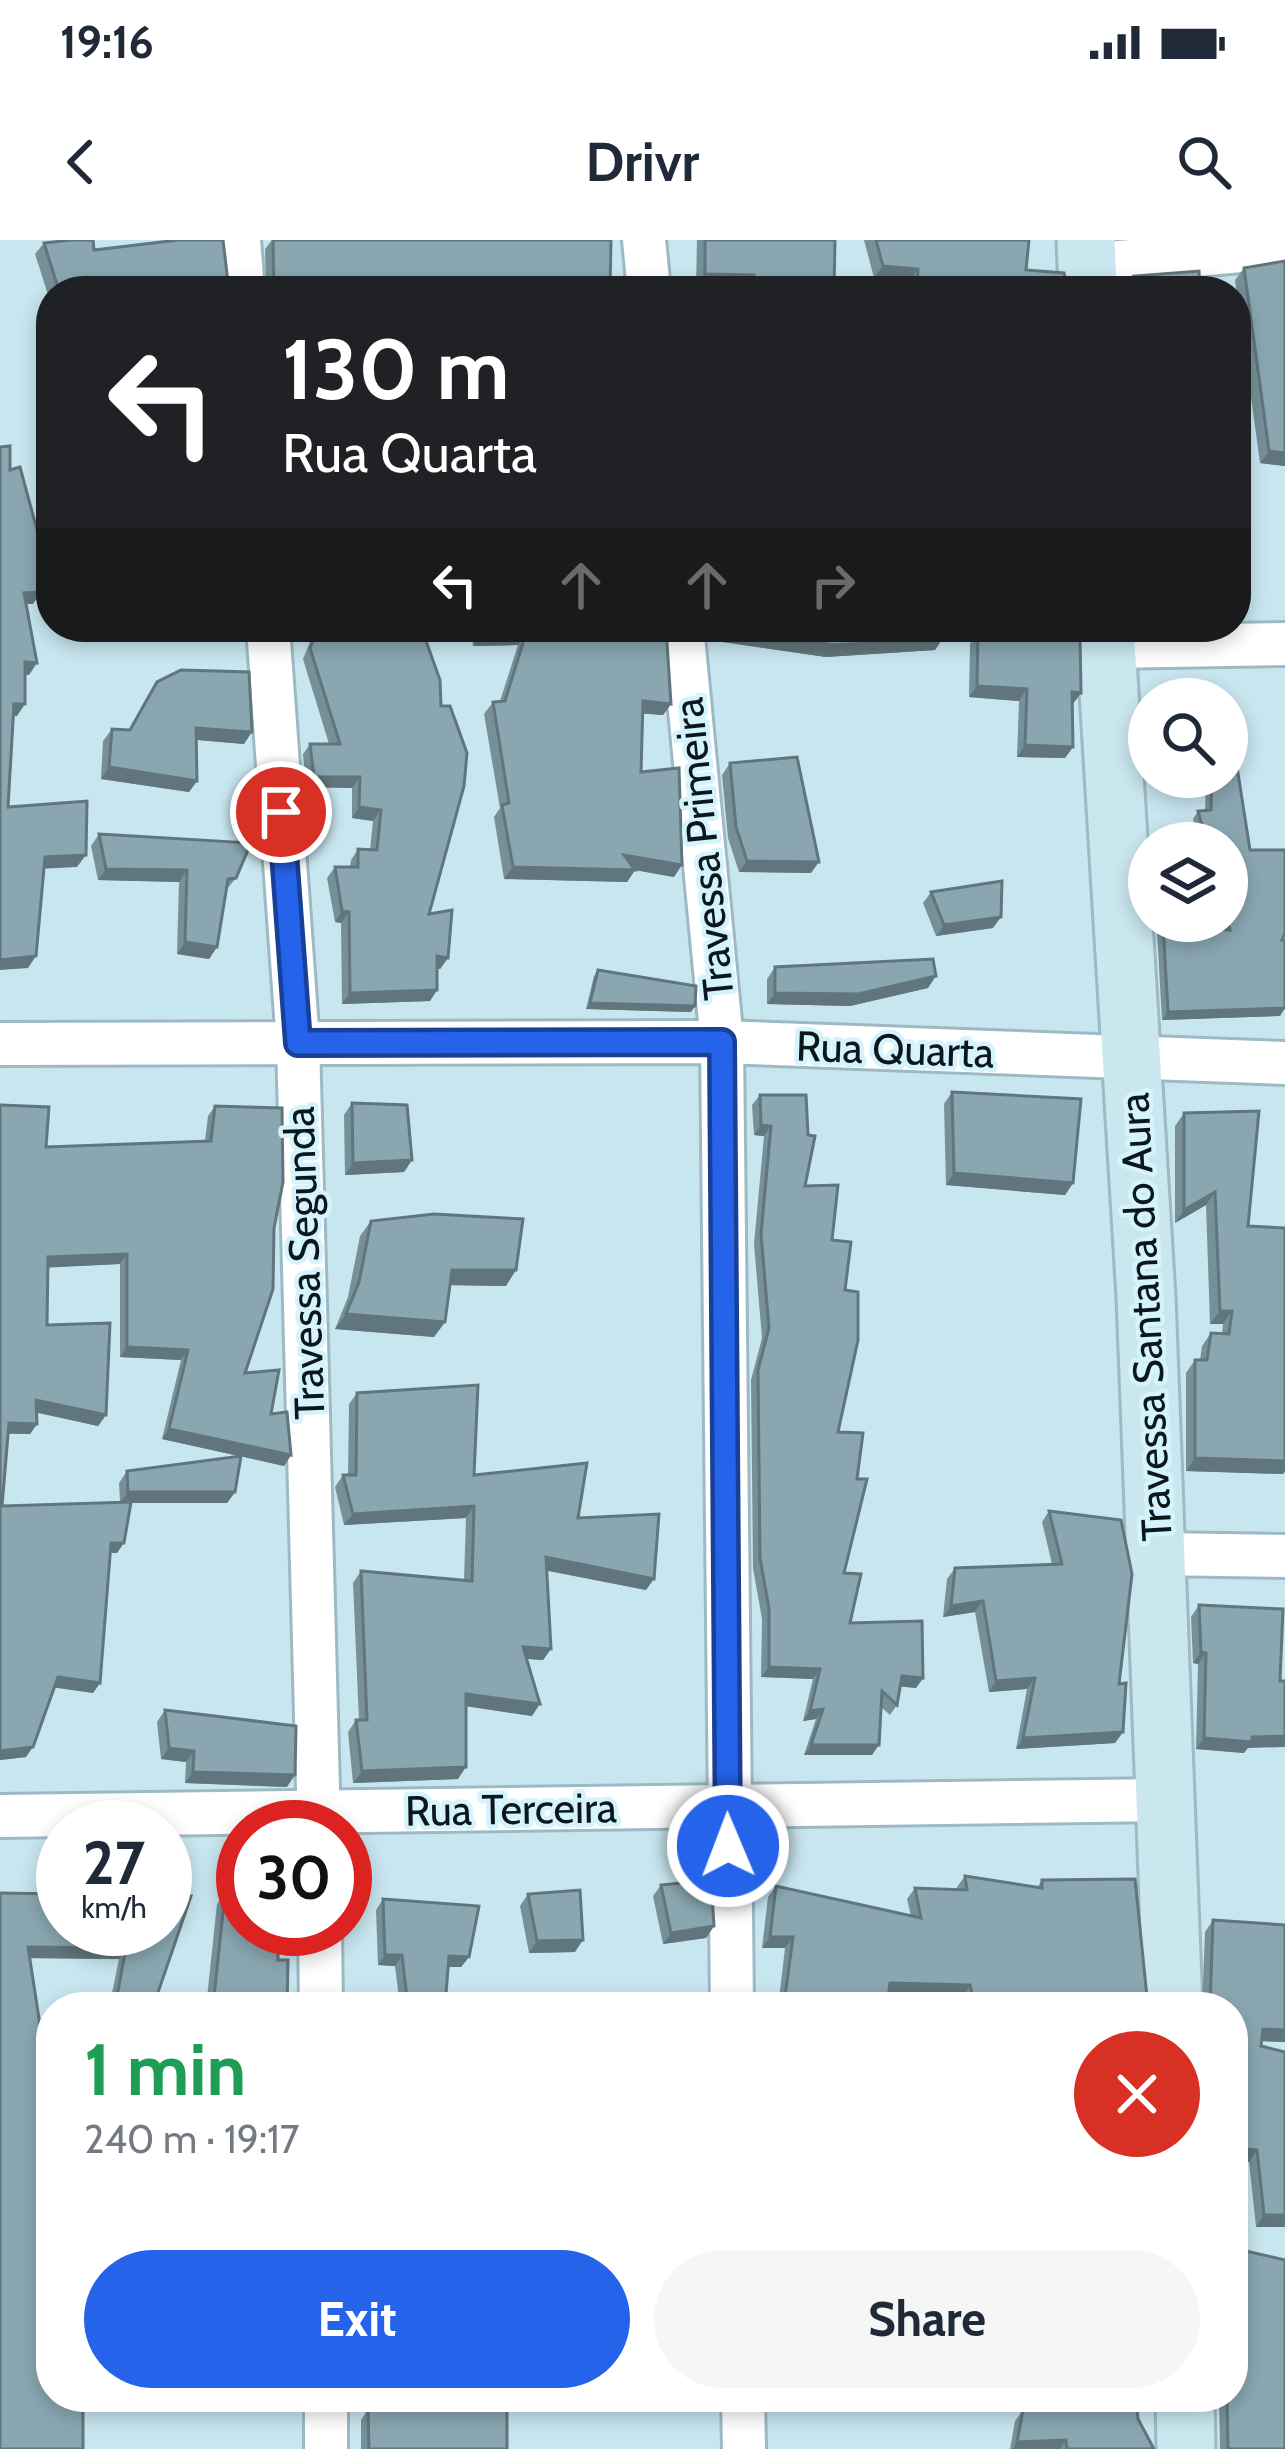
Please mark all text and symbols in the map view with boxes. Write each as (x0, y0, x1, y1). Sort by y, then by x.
text: 19:16 (60, 15, 154, 69)
icon: back (48, 129, 114, 195)
text: Drivr (586, 129, 699, 195)
icon: search (1171, 129, 1237, 195)
text: 130 m (282, 318, 509, 420)
icon: left (84, 324, 240, 480)
text: Rua Quarta (282, 420, 537, 486)
icon: left (422, 552, 488, 618)
icon: ahead (548, 552, 614, 618)
icon: ahead (674, 552, 740, 618)
icon: right (800, 552, 866, 618)
map controls (1128, 678, 1248, 942)
button: search (1128, 678, 1248, 798)
street label: Travessa Primeira (661, 695, 745, 1003)
pin (230, 761, 332, 863)
icon: arrive (248, 779, 314, 845)
button: layers (1128, 822, 1248, 942)
street label: Rua Quarta (795, 1020, 995, 1078)
street label: Travessa Santana do Aura (1107, 1092, 1183, 1542)
street label: Travessa Segunda (273, 1106, 335, 1420)
street label: Rua Terceira (405, 1781, 617, 1837)
position arrow (665, 1783, 791, 1909)
speed limit sign: 30 (216, 1800, 372, 1956)
text: 27 (83, 1826, 145, 1899)
text: km/h (81, 1889, 147, 1926)
text: 1 min (84, 2026, 246, 2113)
button: close (1074, 2031, 1200, 2157)
text: 240 m · 19:17 (84, 2115, 299, 2163)
button: Exit (84, 2250, 630, 2388)
button: Share (654, 2250, 1200, 2388)

